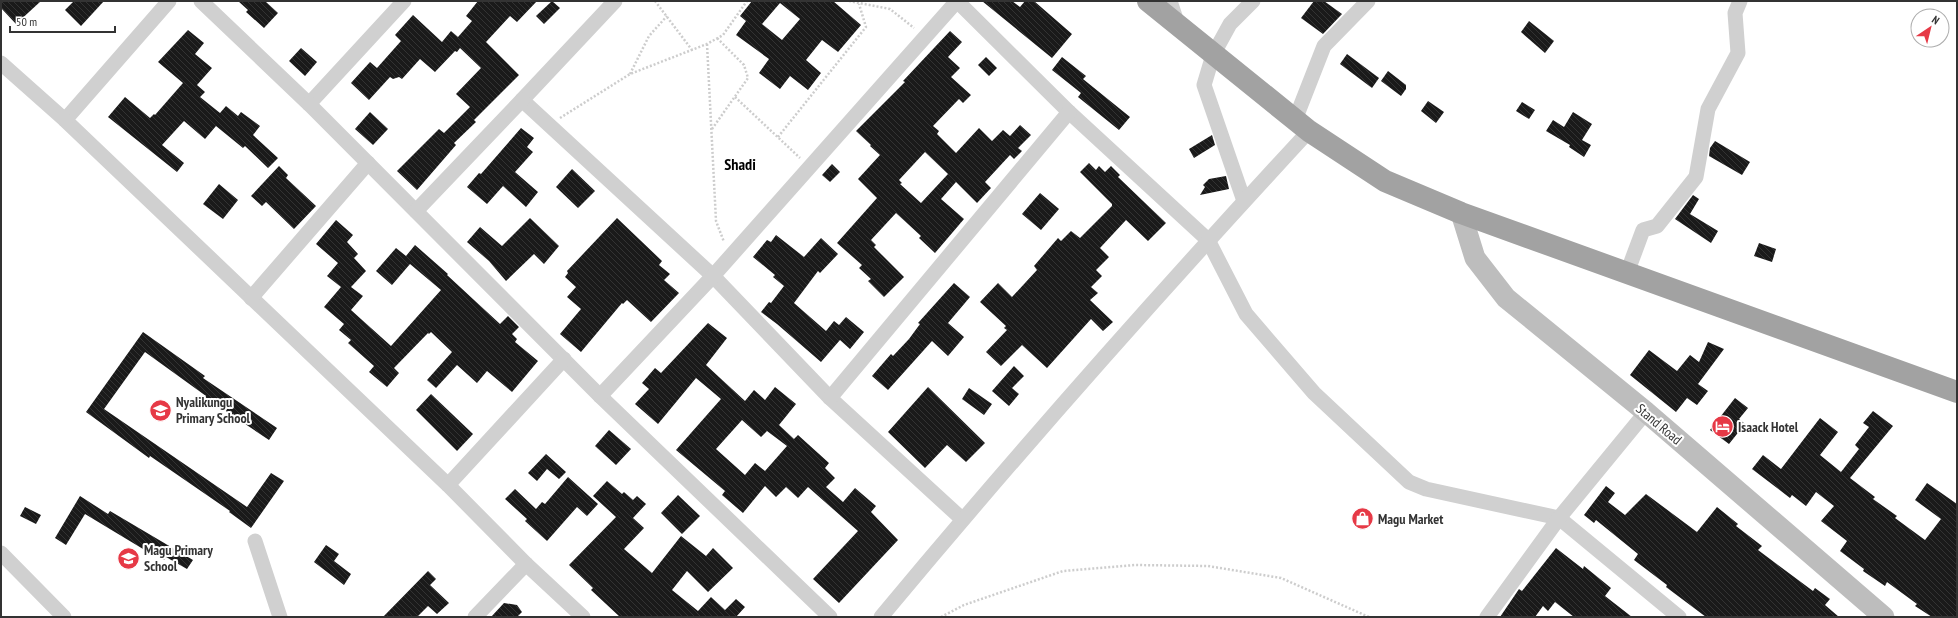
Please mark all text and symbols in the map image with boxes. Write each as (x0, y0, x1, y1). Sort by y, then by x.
scale bar (10, 8, 115, 34)
north arrow (1910, 8, 1950, 48)
text: N (1929, 12, 1942, 27)
text: 50 m (16, 14, 37, 29)
district label: Shadi (724, 154, 756, 174)
place label: Nyalikungu Primary School (176, 393, 251, 427)
school or university icon: Nyalikungu Primary School (147, 397, 173, 423)
street label: Stand Road (1632, 400, 1686, 448)
hotel icon: Isaack Hotel (1710, 414, 1736, 440)
place label: Isaack Hotel (1738, 418, 1799, 436)
shop icon: Magu Market (1349, 506, 1375, 532)
place label: Magu Market (1378, 510, 1443, 528)
place label: Magu Primary School (144, 541, 213, 575)
school or university icon: Magu Primary School (115, 545, 141, 571)

